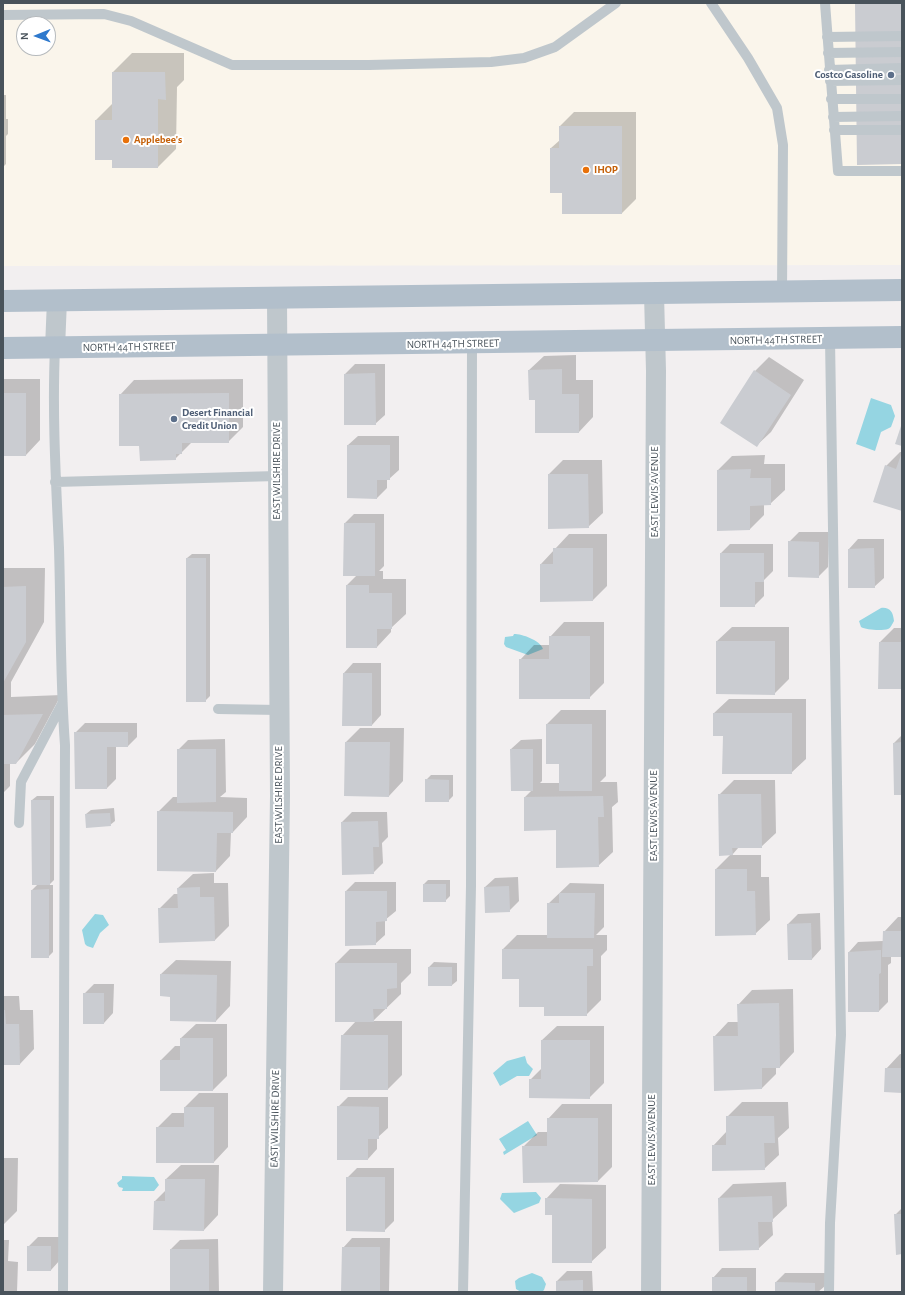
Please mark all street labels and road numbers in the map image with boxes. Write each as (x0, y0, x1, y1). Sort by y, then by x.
street label: NORTH 44TH STREET (730, 333, 822, 347)
street label: NORTH 44TH STREET (407, 337, 499, 351)
street label: NORTH 44TH STREET (83, 340, 175, 354)
street label: EAST WILSHIRE DRIVE (270, 422, 284, 520)
street label: EAST LEWIS AVENUE (648, 447, 662, 537)
street label: EAST WILSHIRE DRIVE (272, 746, 286, 844)
street label: EAST LEWIS AVENUE (647, 771, 661, 861)
street label: EAST WILSHIRE DRIVE (268, 1070, 282, 1168)
street label: EAST LEWIS AVENUE (645, 1095, 659, 1185)

